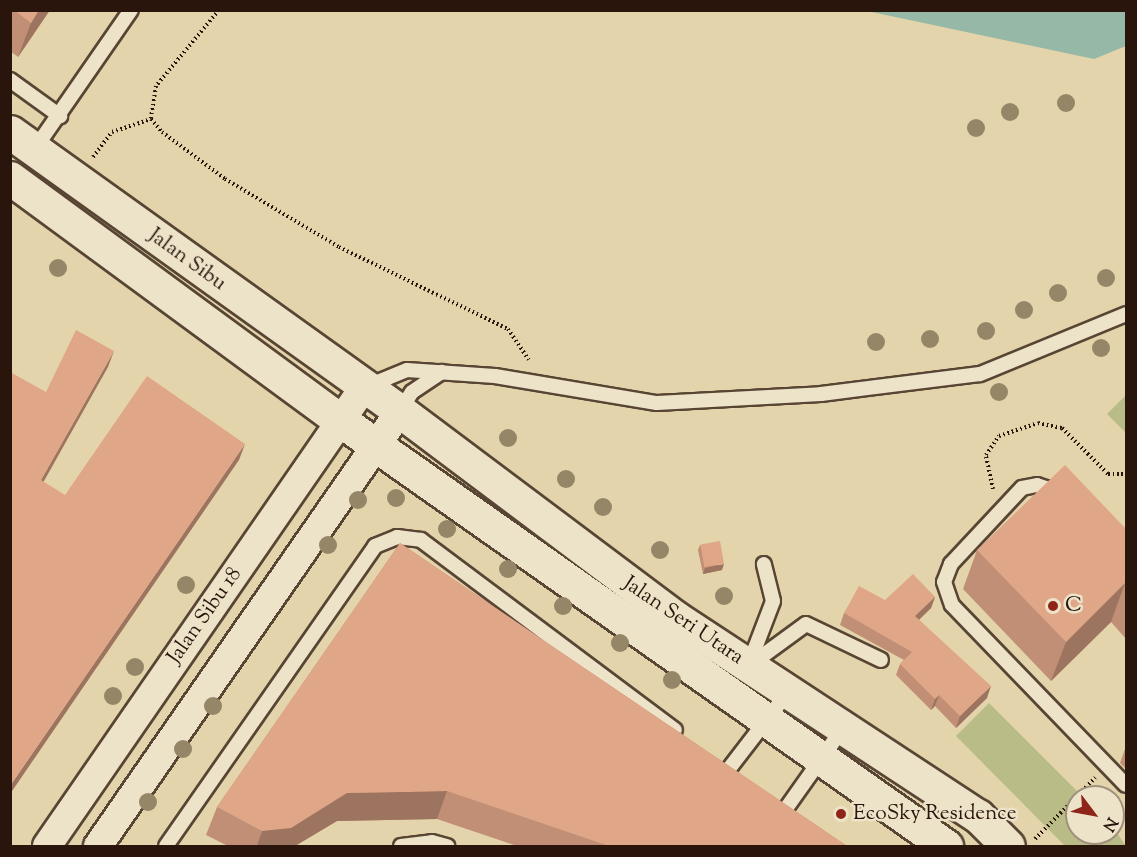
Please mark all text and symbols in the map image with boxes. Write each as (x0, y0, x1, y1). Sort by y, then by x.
street label: Jalan Sibu (143, 223, 231, 297)
street label: Jalan Sibu 18 (163, 563, 247, 669)
street label: Jalan Seri Utara (618, 571, 748, 671)
place label: C (1065, 593, 1082, 619)
marker: C (1046, 599, 1060, 613)
north arrow (1065, 785, 1125, 845)
place label: EcoSky Residence (853, 801, 1017, 827)
marker: EcoSky Residence (834, 807, 848, 821)
text: N (1096, 812, 1122, 835)

